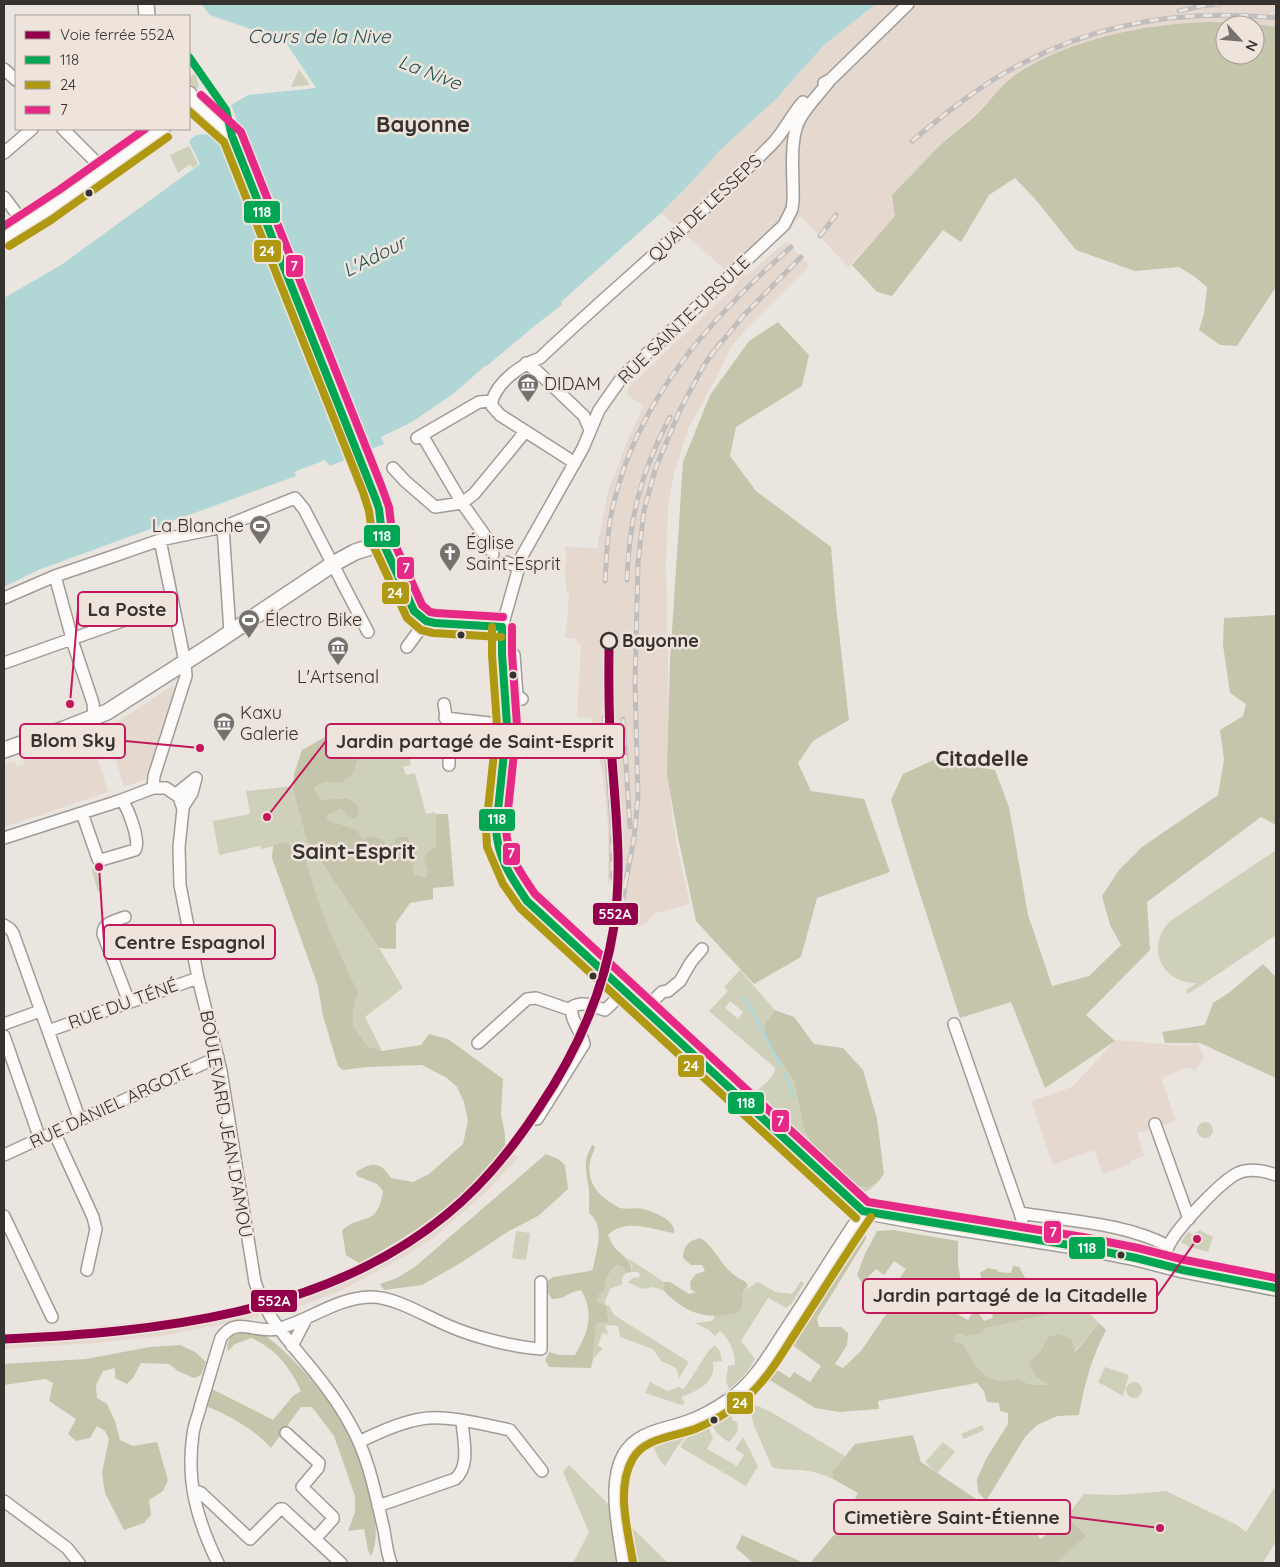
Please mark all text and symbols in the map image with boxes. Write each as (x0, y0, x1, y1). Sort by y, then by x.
legend (15, 15, 190, 130)
north arrow (1215, 15, 1265, 65)
water label: Cours de la Nive (247, 24, 392, 48)
text: Voie ferrée 552A (60, 25, 175, 44)
text: N (1241, 37, 1262, 54)
water label: La Nive (395, 49, 466, 95)
text: 118 (60, 50, 79, 69)
text: 24 (60, 75, 76, 94)
text: 7 (60, 100, 68, 119)
district label: Bayonne (376, 110, 470, 138)
street label: QUAI DE LESSEPS (643, 149, 766, 266)
unlabelled marker (84, 188, 94, 198)
line badge: 118 (243, 200, 281, 224)
text: 118 (253, 203, 272, 221)
water label: L'Adour (339, 229, 412, 282)
line badge: 24 (253, 239, 282, 263)
text: 24 (259, 242, 275, 260)
street label: RUE SAINTE-URSULE (613, 251, 755, 389)
line badge: 7 (285, 254, 304, 278)
text: 7 (290, 257, 298, 275)
museum icon: DIDAM (516, 372, 540, 403)
place label: DIDAM (544, 372, 601, 395)
place label: La Blanche (152, 514, 244, 537)
sports icon: La Blanche (248, 514, 272, 545)
line badge: 118 (363, 524, 401, 548)
text: 118 (373, 527, 392, 545)
place label: Église Saint-Esprit (466, 531, 561, 575)
church icon: Église Saint-Esprit (438, 541, 462, 572)
line badge: 7 (396, 556, 415, 580)
text: 7 (402, 559, 410, 577)
line badge: 24 (381, 581, 410, 605)
text: 24 (387, 584, 403, 602)
callout: La Poste (78, 592, 177, 626)
text: La Poste (87, 597, 167, 621)
sports icon: Électro Bike (237, 608, 261, 639)
place label: Électro Bike (265, 608, 362, 631)
place label: Bayonne (622, 629, 699, 652)
unlabelled marker (456, 630, 466, 640)
marker: Bayonne (600, 632, 618, 650)
museum icon: L'Artsenal (326, 635, 350, 666)
place label: L'Artsenal (297, 665, 379, 688)
unlabelled marker (508, 670, 518, 680)
place label: Kaxu Galerie (240, 701, 299, 745)
museum icon: Kaxu Galerie (212, 711, 236, 742)
callout: Blom Sky (20, 724, 125, 758)
callout: Jardin partagé de Saint-Esprit (326, 724, 624, 758)
text: Blom Sky (30, 728, 116, 752)
text: Jardin partagé de Saint-Esprit (336, 729, 614, 753)
district label: Citadelle (935, 744, 1029, 772)
line badge: 118 (478, 808, 516, 832)
text: 118 (488, 810, 507, 828)
district label: Saint-Esprit (292, 837, 416, 865)
line badge: 7 (502, 842, 521, 866)
text: 7 (507, 844, 515, 862)
line badge: 552A (592, 902, 639, 926)
text: 552A (598, 905, 632, 923)
callout: Centre Espagnol (104, 925, 275, 959)
text: Centre Espagnol (115, 930, 265, 954)
unlabelled marker (588, 971, 598, 981)
street label: RUE DU TÉNÉ (65, 973, 181, 1034)
street label: BOULEVARD JEAN D'AMOU (195, 1008, 258, 1240)
line badge: 24 (677, 1054, 705, 1078)
text: 24 (683, 1057, 699, 1075)
street label: RUE DANIEL ARGOTE (26, 1058, 196, 1153)
line badge: 118 (727, 1091, 765, 1115)
text: 118 (737, 1094, 756, 1112)
line badge: 7 (771, 1109, 790, 1133)
text: 7 (776, 1112, 784, 1130)
line badge: 7 (1043, 1220, 1062, 1244)
text: 7 (1049, 1223, 1057, 1241)
line badge: 118 (1068, 1236, 1106, 1260)
text: 118 (1078, 1239, 1097, 1257)
unlabelled marker (1116, 1250, 1126, 1260)
callout: Jardin partagé de la Citadelle (863, 1279, 1157, 1313)
text: Jardin partagé de la Citadelle (873, 1283, 1147, 1307)
line badge: 552A (250, 1289, 298, 1313)
text: 552A (257, 1292, 291, 1310)
line badge: 24 (726, 1391, 754, 1415)
text: 24 (732, 1394, 748, 1412)
unlabelled marker (709, 1415, 719, 1425)
callout: Cimetière Saint-Étienne (834, 1500, 1070, 1534)
text: Cimetière Saint-Étienne (844, 1505, 1060, 1529)

